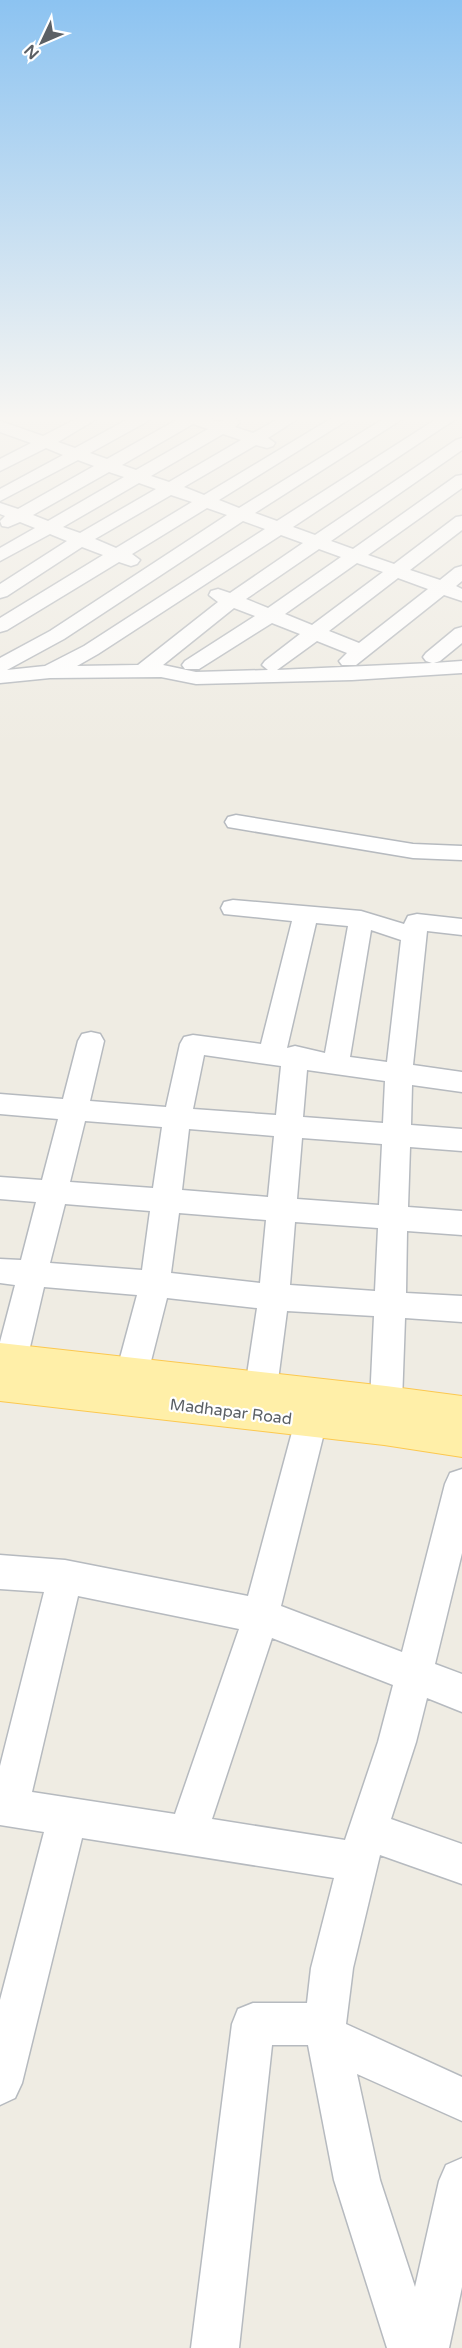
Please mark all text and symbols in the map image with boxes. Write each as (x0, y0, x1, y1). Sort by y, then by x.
north arrow (12, 12, 72, 72)
text: N (20, 40, 44, 63)
street label: Madhapar Road (169, 1395, 293, 1429)

